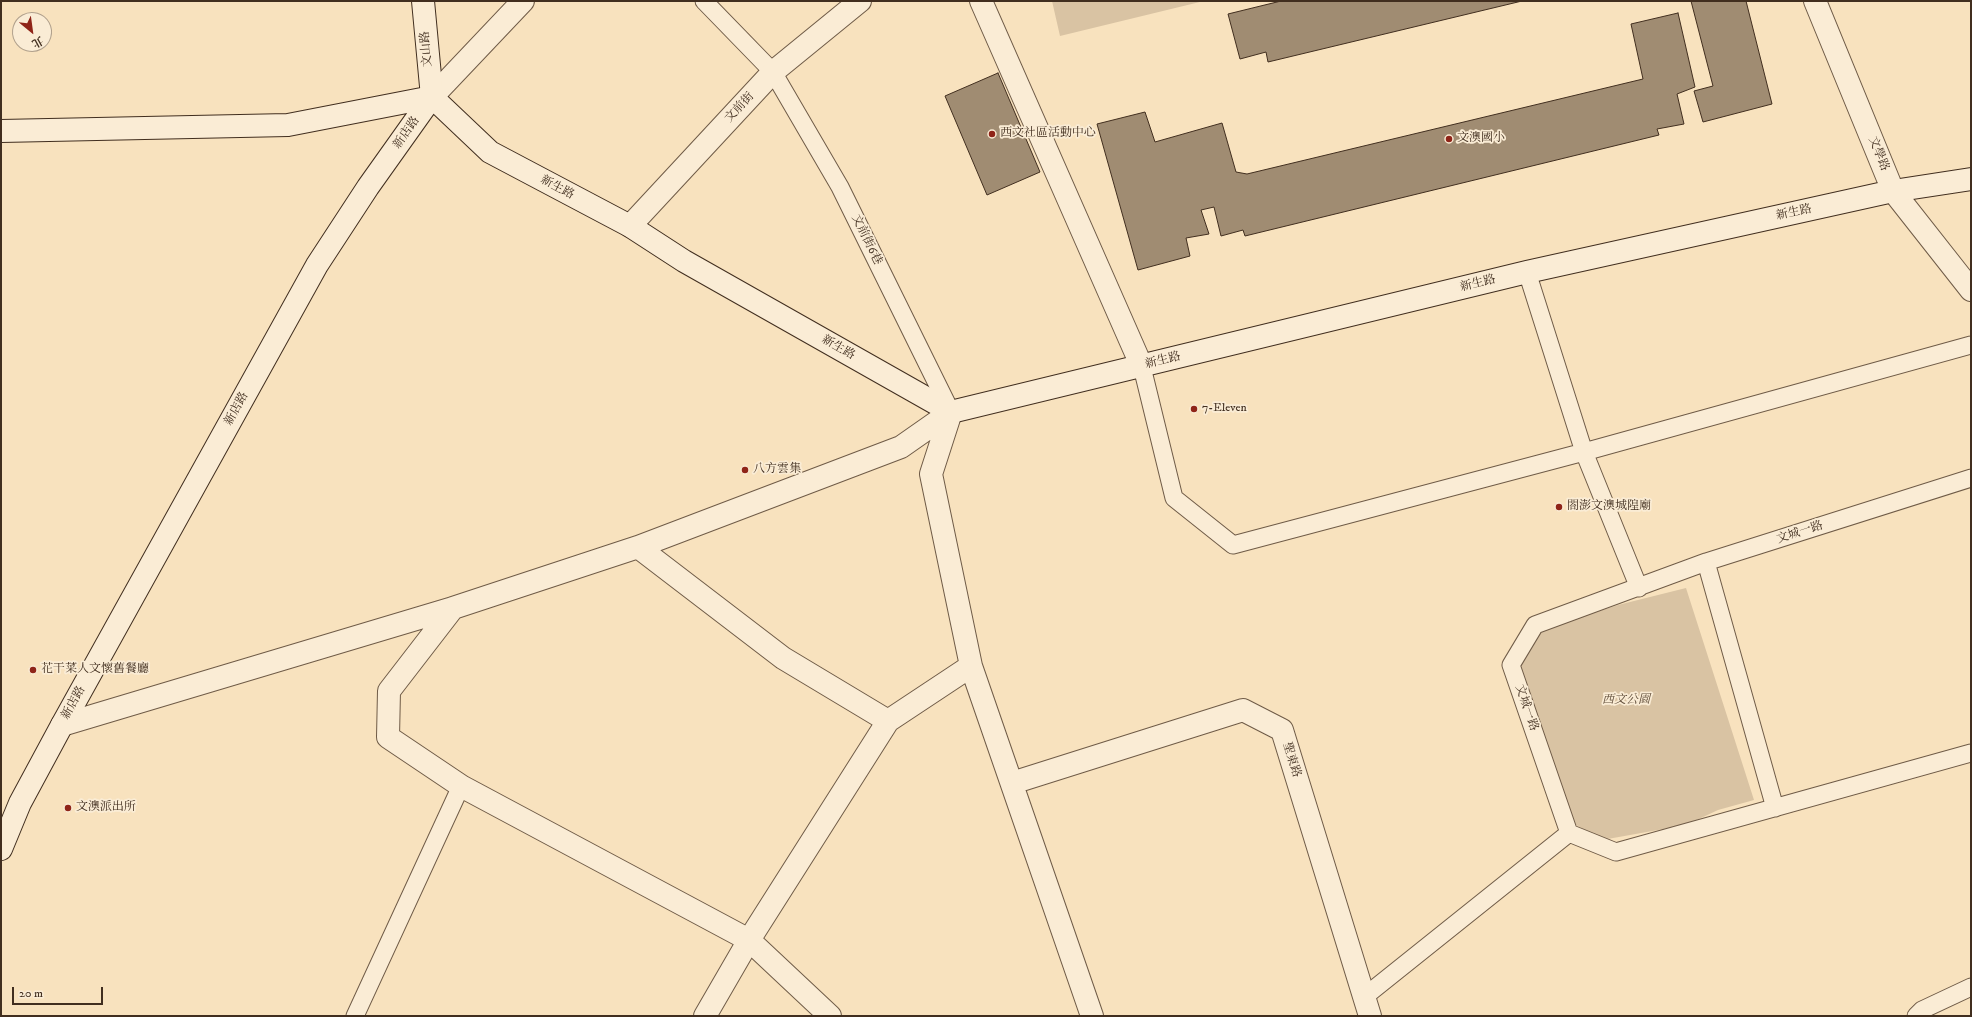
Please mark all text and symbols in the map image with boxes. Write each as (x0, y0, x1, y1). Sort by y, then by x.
north arrow (12, 12, 52, 52)
street label: 文山路 (418, 30, 436, 68)
text: 北 (29, 33, 46, 50)
street label: 文前街 (722, 90, 758, 126)
street label: 新店路 (391, 114, 423, 152)
place label: 西文社區活動中心 (1000, 127, 1096, 141)
marker: 西文社區活動中心 (987, 129, 997, 139)
place label: 文澳國小 (1457, 132, 1505, 146)
marker: 文澳國小 (1444, 134, 1454, 144)
street label: 文學路 (1865, 135, 1891, 173)
street label: 新生路 (538, 173, 576, 203)
street label: 新生路 (1775, 202, 1813, 224)
street label: 文前街6巷 (848, 212, 884, 268)
street label: 新生路 (1459, 273, 1497, 295)
street label: 新生路 (819, 333, 857, 363)
street label: 新生路 (1144, 350, 1182, 372)
street label: 新店路 (222, 390, 252, 428)
place label: 7-Eleven (1202, 402, 1247, 416)
marker: 7-Eleven (1189, 404, 1199, 414)
place label: 八方雲集 (753, 463, 801, 477)
marker: 八方雲集 (740, 465, 750, 475)
place label: 閤澎文澳城隍廟 (1567, 500, 1651, 514)
marker: 閤澎文澳城隍廟 (1554, 502, 1564, 512)
street label: 文城一路 (1775, 519, 1825, 547)
place label: 花干菜人文懷舊餐廳 (41, 663, 149, 677)
marker: 花干菜人文懷舊餐廳 (28, 665, 38, 675)
street label: 文城一路 (1511, 683, 1541, 733)
street label: 新店路 (59, 684, 89, 722)
park label: 西文公園 (1602, 694, 1650, 708)
street label: 聖東路 (1279, 741, 1303, 779)
place label: 文澳派出所 (76, 801, 136, 815)
marker: 文澳派出所 (63, 803, 73, 813)
scale bar (14, 979, 105, 1005)
text: 20 m (19, 986, 43, 1001)

